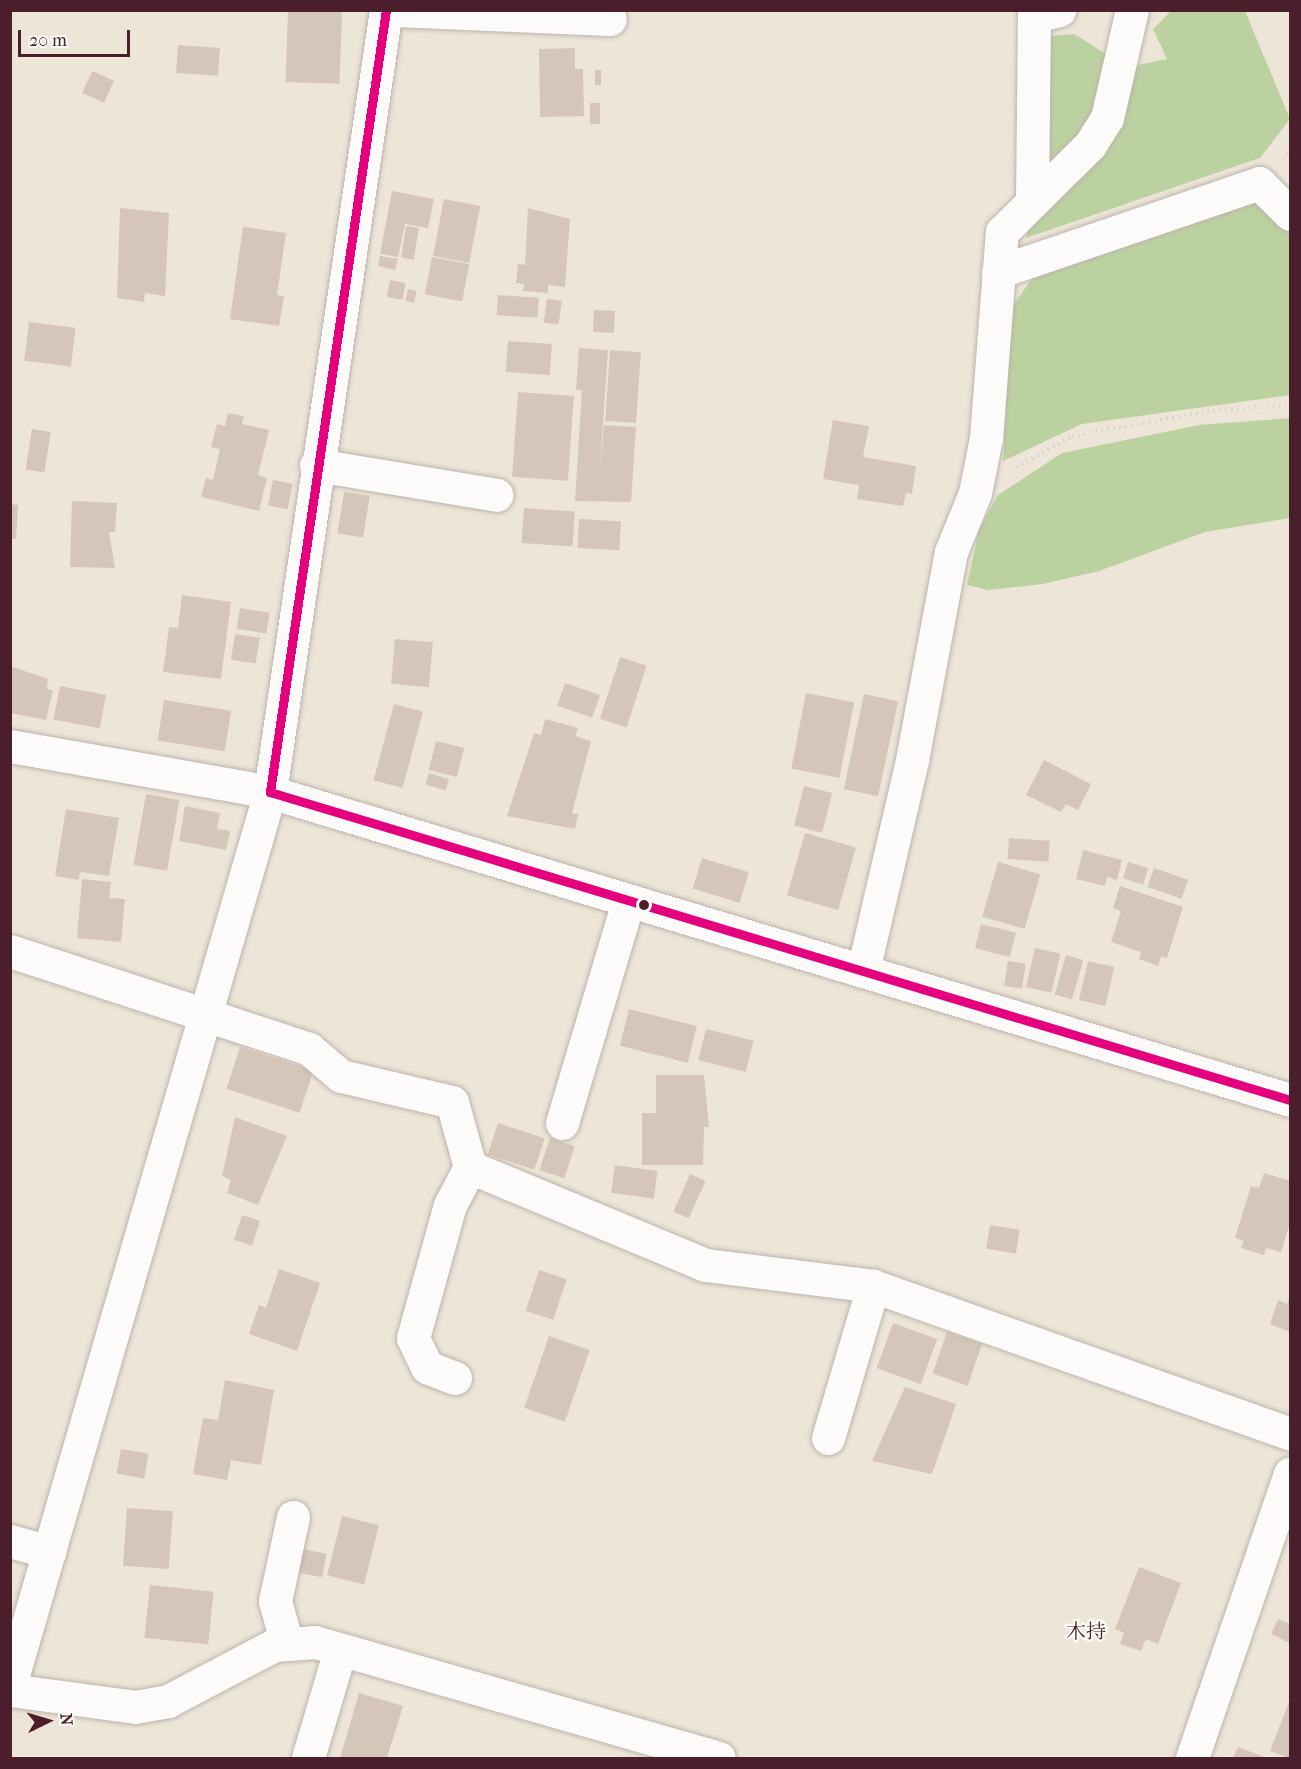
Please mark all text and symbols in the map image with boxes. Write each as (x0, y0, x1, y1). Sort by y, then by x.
scale bar (21, 18, 134, 56)
text: 20 m (29, 30, 67, 51)
unlabelled marker (638, 899, 650, 911)
district label: 木持 (1066, 1619, 1106, 1643)
north arrow (18, 1691, 78, 1751)
text: N (56, 1713, 76, 1726)

